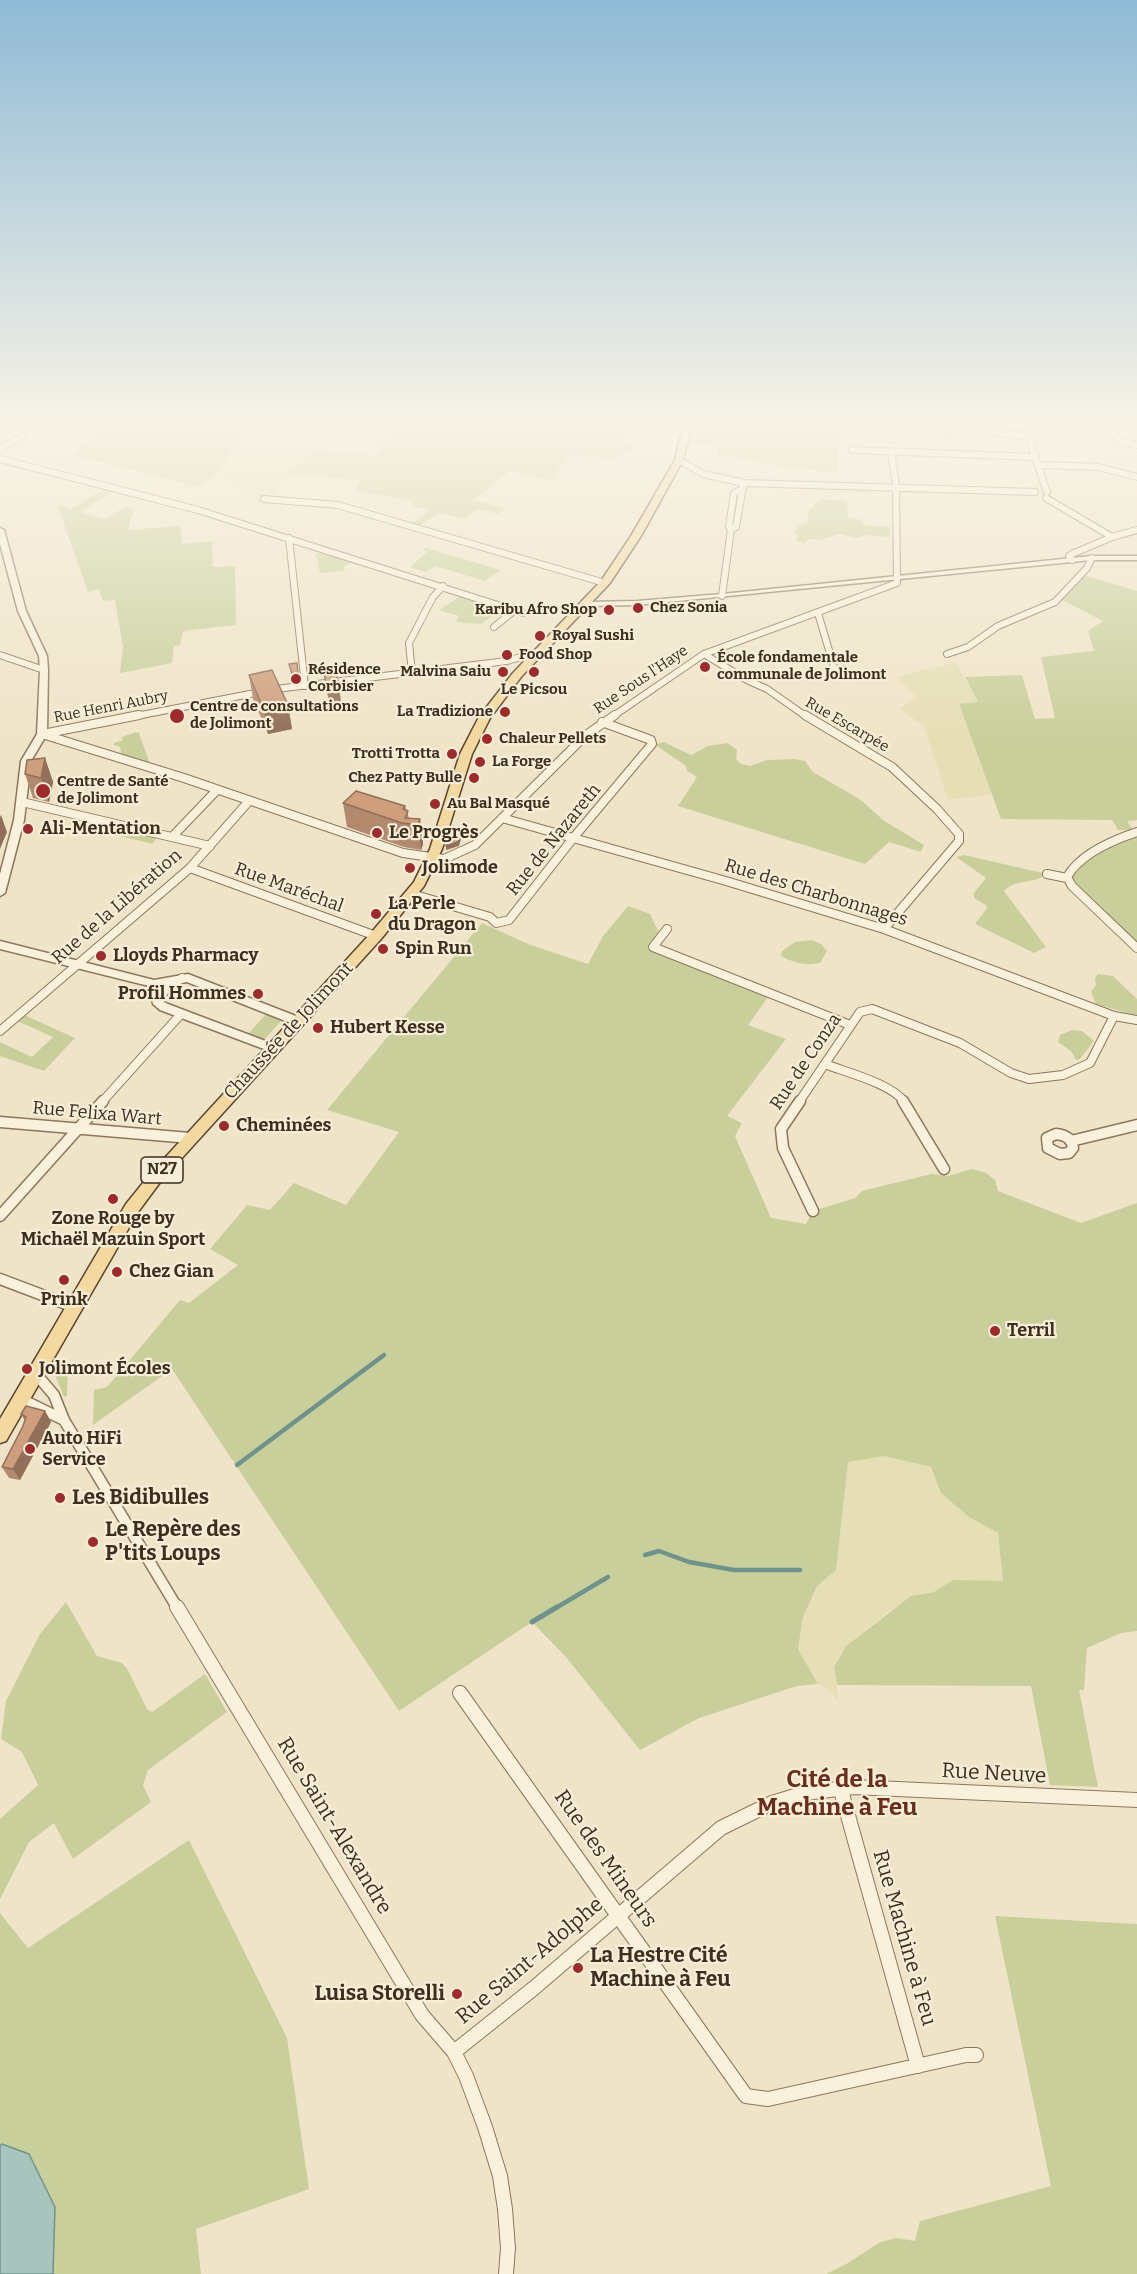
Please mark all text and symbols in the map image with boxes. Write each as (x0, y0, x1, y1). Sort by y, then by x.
place label: Chez Sonia (650, 599, 727, 617)
place label: Karibu Afro Shop (475, 601, 597, 619)
marker: Chez Sonia (631, 601, 645, 615)
marker: Karibu Afro Shop (602, 603, 616, 617)
place label: Royal Sushi (552, 627, 634, 645)
marker: Royal Sushi (533, 629, 547, 643)
street label: Rue Sous l'Haye (590, 642, 692, 718)
place label: Food Shop (519, 646, 592, 664)
marker: Food Shop (500, 648, 514, 662)
place label: École fondamentale communale de Jolimont (717, 649, 886, 684)
marker: École fondamentale communale de Jolimont (698, 660, 712, 674)
place label: Résidence Corbisier (308, 661, 381, 696)
place label: Malvina Saiu (400, 663, 491, 681)
marker: Malvina Saiu (496, 665, 510, 679)
marker: Le Picsou (527, 665, 541, 679)
marker: Résidence Corbisier (289, 672, 303, 686)
place label: Le Picsou (501, 681, 567, 699)
street label: Rue Henri Aubry (52, 687, 170, 727)
street label: Rue Escarpée (802, 694, 892, 756)
place label: Centre de consultations de Jolimont (190, 698, 359, 733)
place label: La Tradizione (397, 703, 493, 721)
marker: La Tradizione (498, 705, 512, 719)
marker: Centre de consultations de Jolimont (168, 707, 186, 725)
place label: Chaleur Pellets (499, 730, 606, 748)
marker: Chaleur Pellets (480, 732, 494, 746)
place label: Trotti Trotta (352, 745, 440, 763)
marker: Trotti Trotta (445, 747, 459, 761)
place label: La Forge (492, 753, 551, 771)
marker: La Forge (473, 755, 487, 769)
place label: Chez Patty Bulle (348, 769, 462, 787)
marker: Chez Patty Bulle (467, 771, 481, 785)
place label: Centre de Santé de Jolimont (57, 773, 168, 808)
street label: Rue de Nazareth (502, 780, 606, 900)
marker: Centre de Santé de Jolimont (34, 782, 52, 800)
place label: Au Bal Masqué (447, 795, 550, 813)
marker: Au Bal Masqué (428, 797, 442, 811)
place label: Ali-Mentation (40, 818, 161, 840)
marker: Ali-Mentation (21, 822, 35, 836)
place label: Le Progrès (389, 822, 479, 844)
marker: Le Progrès (370, 826, 384, 840)
street label: Rue de la Libération (48, 845, 186, 969)
street label: Rue des Charbonnages (722, 855, 910, 931)
place label: Jolimode (422, 857, 498, 879)
street label: Rue Maréchal (232, 858, 346, 918)
marker: Jolimode (403, 861, 417, 875)
place label: La Perle du Dragon (388, 893, 476, 936)
marker: La Perle du Dragon (369, 907, 383, 921)
place label: Spin Run (395, 938, 472, 960)
marker: Spin Run (376, 942, 390, 956)
place label: Lloyds Pharmacy (113, 945, 259, 967)
marker: Lloyds Pharmacy (94, 949, 108, 963)
street label: Chaussée de Jolimont (220, 958, 358, 1104)
place label: Profil Hommes (118, 983, 246, 1005)
marker: Profil Hommes (251, 987, 265, 1001)
street label: Rue de Conza (766, 1010, 846, 1114)
place label: Hubert Kesse (330, 1017, 445, 1039)
marker: Hubert Kesse (311, 1021, 325, 1035)
street label: Rue Felixa Wart (32, 1098, 162, 1130)
place label: Cheminées (236, 1115, 331, 1137)
marker: Cheminées (217, 1119, 231, 1133)
road number: N27 (141, 1157, 183, 1183)
marker: Zone Rouge by Michaël Mazuin Sport (106, 1192, 120, 1206)
place label: Zone Rouge by Michaël Mazuin Sport (21, 1208, 205, 1250)
place label: Chez Gian (129, 1261, 214, 1283)
marker: Chez Gian (110, 1265, 124, 1279)
marker: Prink (57, 1273, 71, 1287)
place label: Prink (40, 1289, 88, 1311)
place label: Terril (1007, 1320, 1055, 1342)
marker: Terril (988, 1324, 1002, 1338)
place label: Jolimont Écoles (39, 1358, 171, 1380)
marker: Jolimont Écoles (20, 1362, 34, 1376)
place label: Auto HiFi Service (42, 1428, 122, 1470)
marker: Auto HiFi Service (23, 1442, 37, 1456)
place label: Les Bidibulles (72, 1485, 209, 1511)
marker: Les Bidibulles (53, 1491, 67, 1505)
place label: Le Repère des P'tits Loups (105, 1517, 241, 1567)
marker: Le Repère des P'tits Loups (86, 1535, 100, 1549)
street label: Rue Saint-Alexandre (271, 1733, 397, 1919)
street label: Rue Neuve (941, 1759, 1047, 1789)
district label: Cité de la Machine à Feu (757, 1766, 917, 1822)
street label: Rue des Mineurs (548, 1785, 662, 1933)
street label: Rue Machine à Feu (867, 1847, 941, 2029)
street label: Rue Saint-Adolphe (451, 1892, 609, 2030)
place label: La Hestre Cité Machine à Feu (590, 1943, 731, 1993)
marker: La Hestre Cité Machine à Feu (571, 1961, 585, 1975)
place label: Luisa Storelli (314, 1981, 445, 2007)
marker: Luisa Storelli (450, 1987, 464, 2001)

